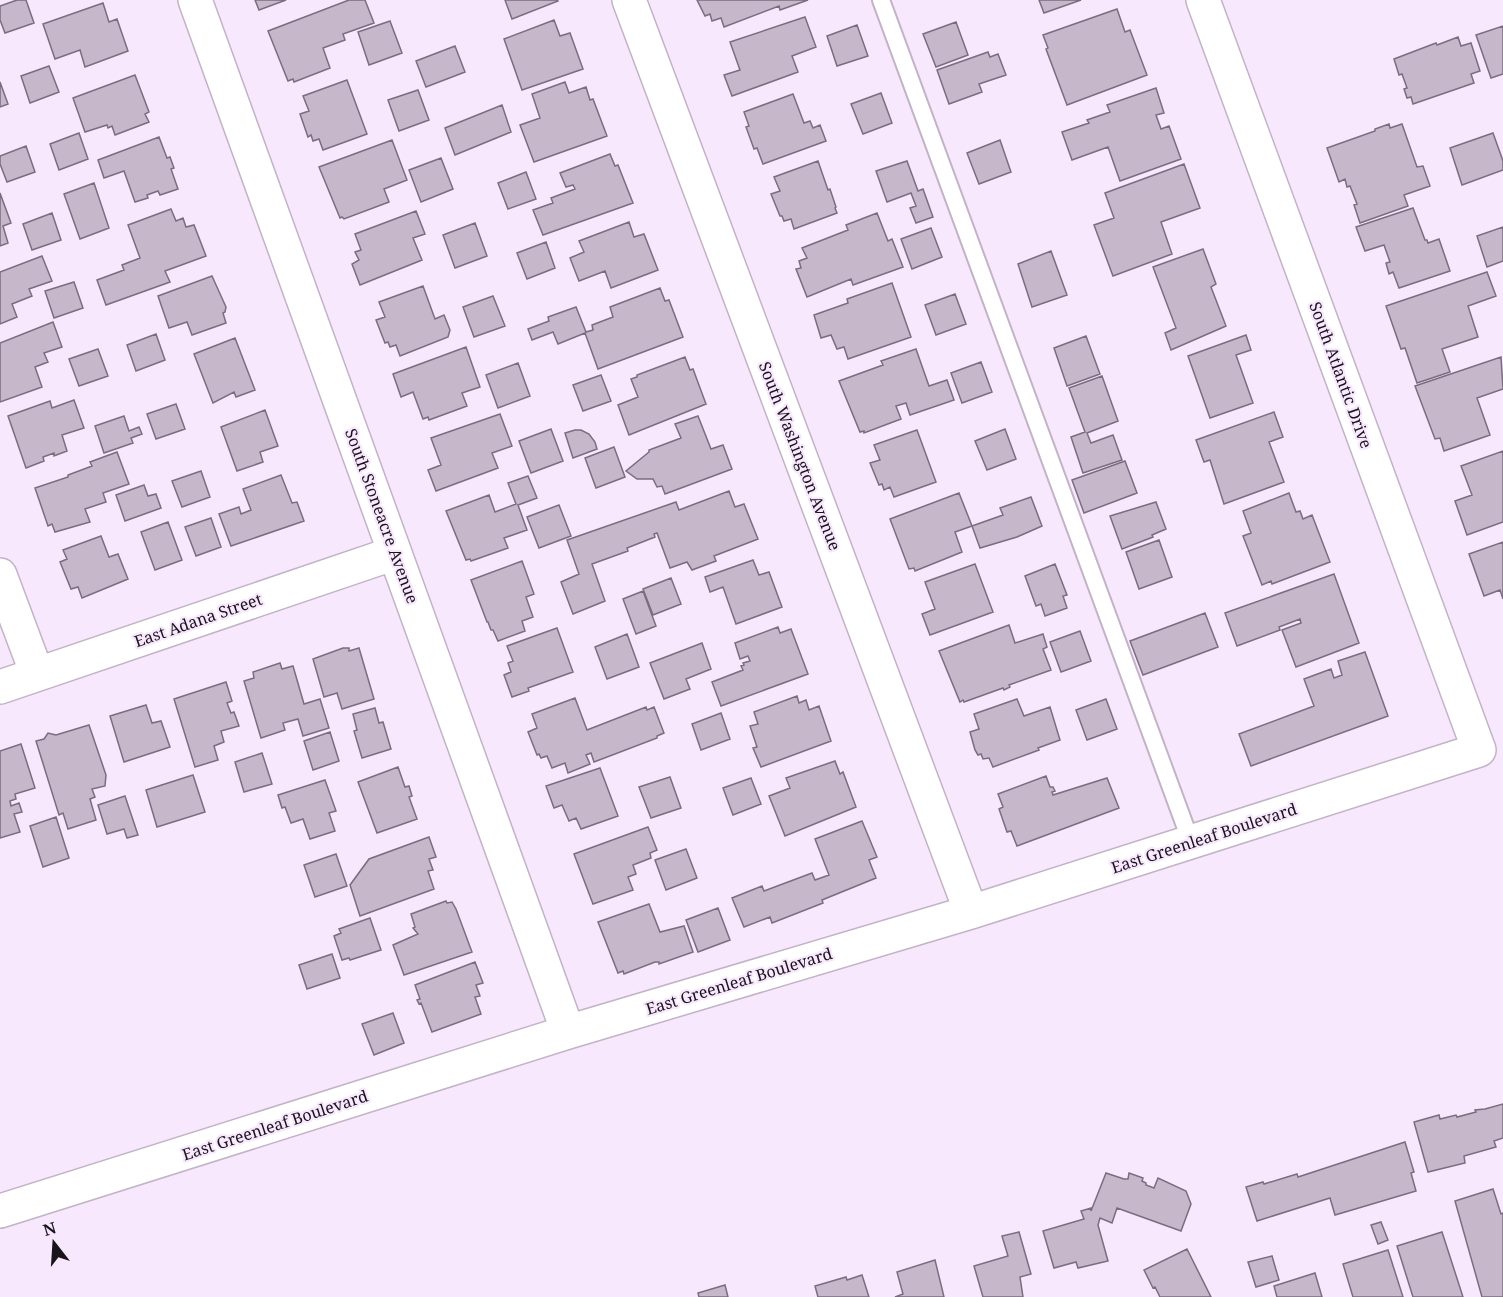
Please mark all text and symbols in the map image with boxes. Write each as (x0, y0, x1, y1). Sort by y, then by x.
street label: South Atlantic Drive (1304, 299, 1378, 451)
street label: South Washington Avenue (754, 358, 846, 554)
street label: South Stoneacre Avenue (340, 425, 424, 607)
street label: East Adana Street (131, 588, 265, 652)
street label: East Greenleaf Boulevard (1108, 798, 1300, 878)
street label: East Greenleaf Boulevard (643, 942, 835, 1020)
street label: East Greenleaf Boulevard (179, 1085, 371, 1165)
north arrow (24, 1213, 84, 1273)
text: N (40, 1216, 59, 1241)

